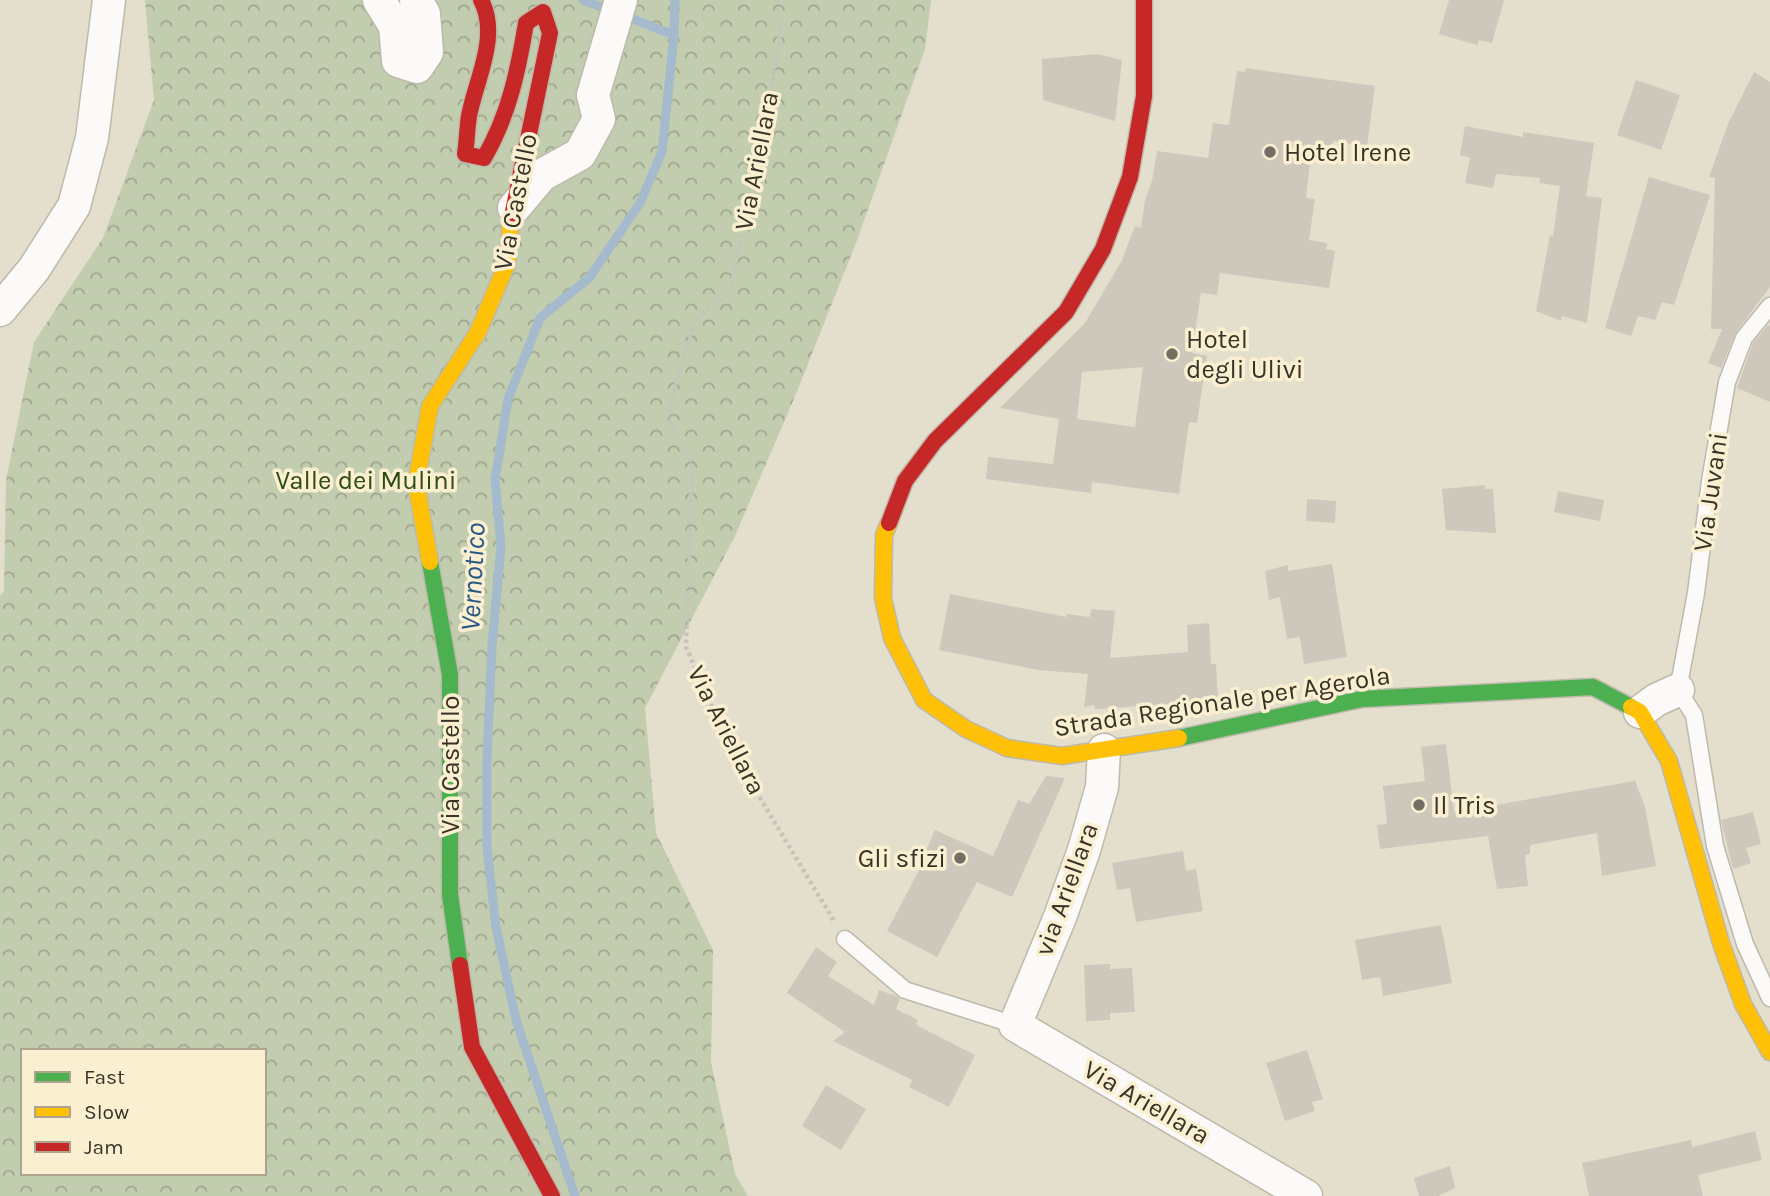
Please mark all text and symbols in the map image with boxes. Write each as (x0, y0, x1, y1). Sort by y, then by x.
street label: Via Ariellara (728, 89, 785, 233)
street label: Via Castello (487, 131, 544, 273)
place label: Hotel Irene (1284, 137, 1411, 168)
marker: Hotel Irene (1262, 144, 1278, 160)
place label: Hotel degli Ulivi (1186, 324, 1303, 385)
marker: Hotel degli Ulivi (1164, 346, 1180, 362)
street label: Via Juvani (1687, 431, 1734, 554)
park label: Valle dei Mulini (275, 465, 457, 496)
water label: Vernotico (453, 522, 492, 632)
street label: Via Ariellara (681, 660, 772, 800)
street label: Strada Regionale per Agerola (1052, 660, 1392, 743)
street label: Via Castello (435, 696, 466, 834)
place label: Il Tris (1433, 790, 1496, 821)
marker: Il Tris (1411, 797, 1427, 813)
street label: via Ariellara (1028, 818, 1105, 960)
place label: Gli sfizi (858, 843, 946, 874)
marker: Gli sfizi (952, 850, 968, 866)
legend (21, 1049, 266, 1175)
street label: Via Ariellara (1078, 1054, 1216, 1151)
text: Fast (84, 1065, 125, 1089)
text: Slow (84, 1100, 129, 1124)
text: Jam (84, 1135, 124, 1159)

